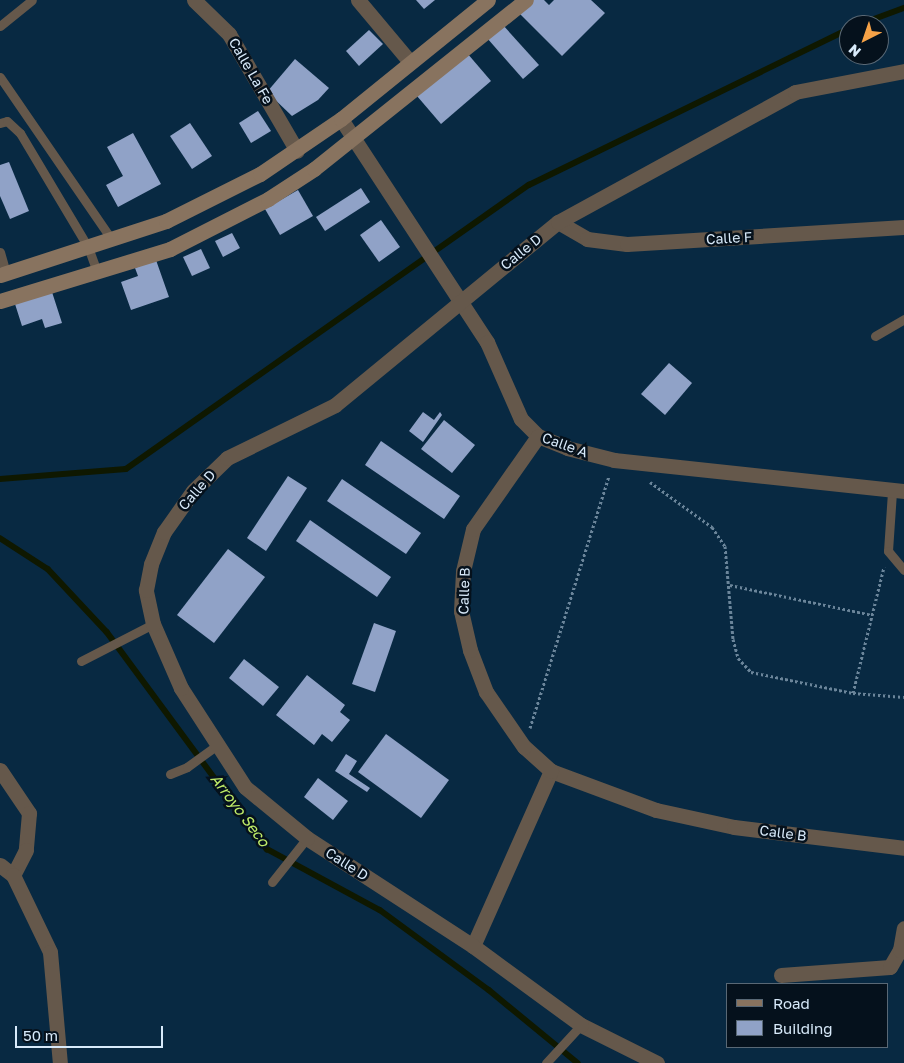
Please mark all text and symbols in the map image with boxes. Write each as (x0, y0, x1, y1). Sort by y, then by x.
north arrow (839, 15, 889, 65)
street label: Calle La Fe (225, 35, 277, 107)
text: N (845, 41, 864, 61)
street label: Calle F (705, 228, 753, 248)
street label: Calle D (497, 230, 545, 274)
street label: Calle A (540, 429, 590, 461)
street label: Calle D (175, 467, 219, 513)
street label: Calle B (455, 567, 473, 615)
water label: Arroyo Seco (207, 770, 273, 850)
street label: Calle B (759, 822, 807, 844)
street label: Calle D (322, 844, 372, 884)
legend (726, 983, 889, 1048)
text: Road (773, 994, 810, 1012)
scale bar (18, 1016, 165, 1048)
text: Building (773, 1019, 833, 1037)
text: 50 m (23, 1026, 58, 1044)

